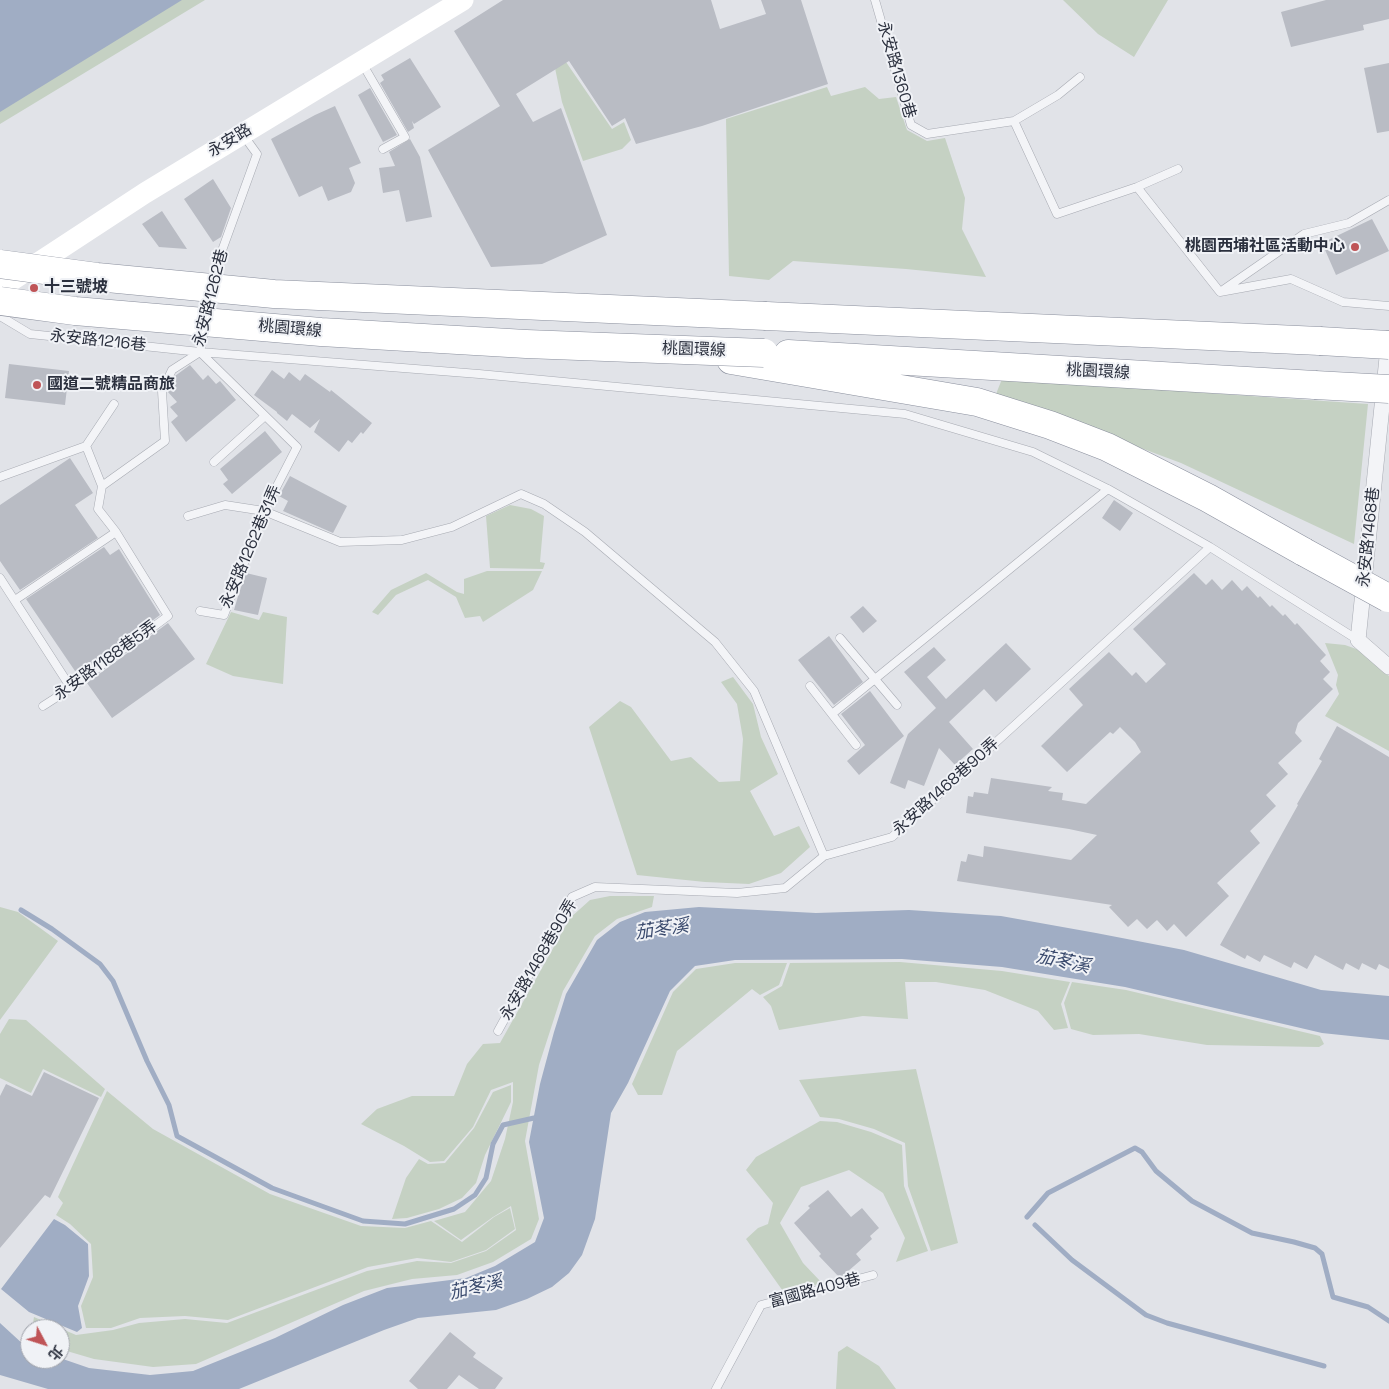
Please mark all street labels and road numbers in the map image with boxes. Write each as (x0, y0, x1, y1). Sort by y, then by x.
street label: 永安路1360巷 (873, 19, 919, 121)
street label: 永安路 (204, 120, 256, 162)
street label: 永安路1262巷 (190, 247, 232, 349)
street label: 桃園環線 (257, 317, 323, 341)
street label: 永安路1216巷 (49, 326, 147, 356)
street label: 桃園環線 (662, 339, 726, 361)
street label: 桃園環線 (1066, 361, 1130, 383)
street label: 永安路1262巷31弄 (216, 483, 286, 611)
street label: 永安路1468巷 (1354, 486, 1384, 588)
street label: 永安路1188巷5弄 (51, 617, 161, 705)
street label: 永安路1468巷90弄 (889, 734, 1003, 840)
street label: 永安路1468巷90弄 (497, 896, 581, 1024)
street label: 富國路409巷 (767, 1270, 863, 1312)

